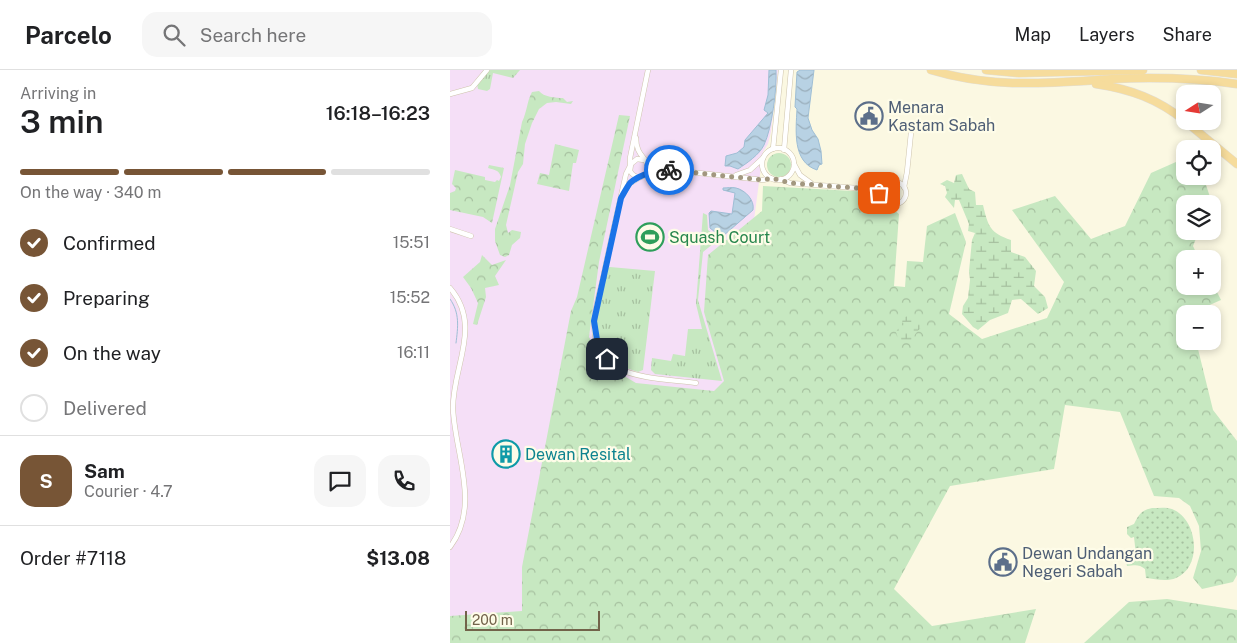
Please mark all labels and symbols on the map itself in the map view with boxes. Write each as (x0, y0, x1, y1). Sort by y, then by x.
north arrow (1176, 85, 1221, 130)
place label: Menara Kastam Sabah (888, 98, 995, 135)
public building icon: Menara Kastam Sabah (854, 101, 884, 131)
courier (644, 145, 694, 195)
pin (858, 172, 900, 214)
sports icon: Squash Court (635, 222, 665, 252)
place label: Squash Court (669, 228, 770, 247)
pin (586, 338, 628, 380)
building icon: Dewan Resital (491, 439, 521, 469)
place label: Dewan Resital (525, 445, 631, 464)
place label: Dewan Undangan Negeri Sabah (1022, 544, 1152, 581)
public building icon: Dewan Undangan Negeri Sabah (988, 547, 1018, 577)
scale bar (465, 608, 600, 631)

